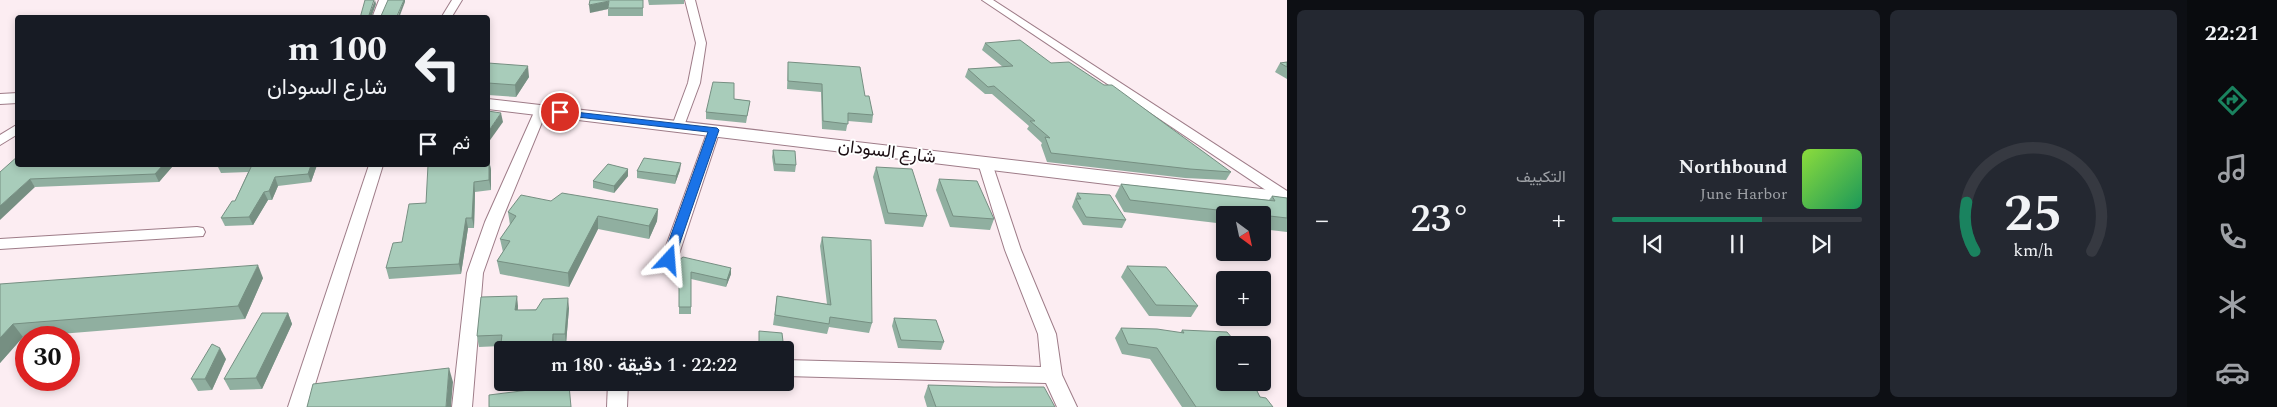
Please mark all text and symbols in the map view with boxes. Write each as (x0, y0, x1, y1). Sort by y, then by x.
text: 22:21 (2204, 17, 2260, 50)
text: 100 m (288, 23, 387, 76)
icon: left (405, 35, 470, 100)
text: شارع السودان (267, 71, 387, 104)
icon: directions (2215, 83, 2250, 118)
pin (539, 91, 581, 133)
icon: arrive (546, 98, 574, 126)
text: ثم (452, 129, 470, 158)
icon: arrive (414, 130, 442, 158)
street label: شارع السودان (837, 132, 937, 171)
icon: music (2215, 151, 2250, 186)
text: Northbound (1679, 153, 1787, 182)
text: التكييف (1516, 165, 1566, 189)
text: 25 (2004, 175, 2063, 254)
text: June Harbor (1700, 182, 1787, 206)
text: 23° (1410, 191, 1470, 249)
text: − (1315, 199, 1329, 242)
text: + (1552, 199, 1566, 242)
north arrow (1216, 206, 1271, 261)
map controls (1216, 206, 1271, 391)
icon: phone (2215, 219, 2250, 254)
icon: previous (1639, 230, 1667, 258)
icon: pause (1723, 230, 1751, 258)
icon: next (1807, 230, 1835, 258)
position arrow (642, 233, 694, 285)
text: km/h (2014, 237, 2054, 264)
button: + (1216, 271, 1271, 326)
icon: climate (2215, 287, 2250, 322)
speed limit sign: 30 (15, 326, 80, 391)
button: − (1216, 336, 1271, 391)
text: 22:22 · 1 دقيقة · 180 m (551, 351, 737, 380)
icon: car (2215, 355, 2250, 390)

